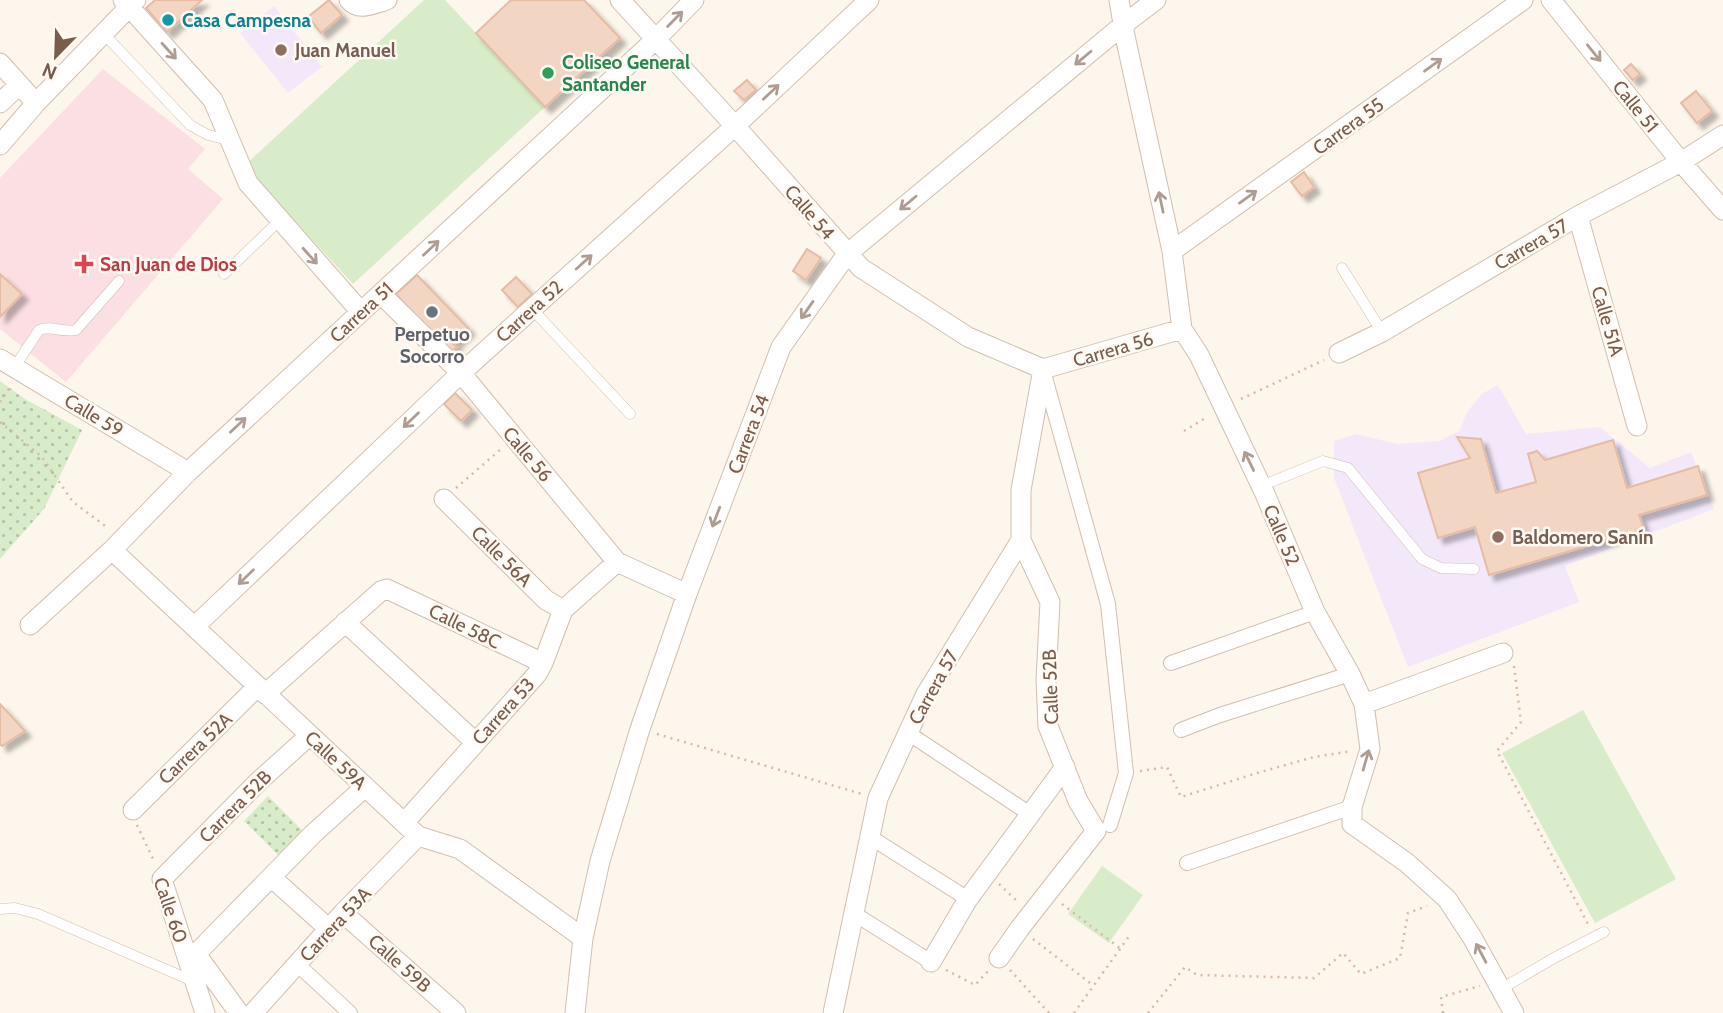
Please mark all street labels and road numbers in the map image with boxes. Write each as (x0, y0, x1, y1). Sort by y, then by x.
street label: Calle 51 (1608, 76, 1663, 137)
street label: Carrera 55 (1308, 93, 1388, 160)
street label: Calle 54 (780, 180, 840, 244)
street label: Carrera 57 (1490, 214, 1573, 275)
street label: Carrera 52 (491, 275, 567, 347)
street label: Carrera 51 (325, 277, 398, 347)
street label: Calle 51A (1587, 283, 1629, 359)
street label: Carrera 56 (1070, 327, 1156, 372)
street label: Calle 59 (60, 389, 127, 442)
street label: Carrera 54 (723, 391, 774, 477)
street label: Calle 56 (498, 422, 557, 487)
street label: Calle 52 (1258, 501, 1305, 569)
street label: Calle 56A (466, 521, 537, 592)
street label: Calle 58C (425, 599, 505, 654)
street label: Carrera 57 (904, 646, 963, 728)
street label: Calle 52B (1038, 649, 1063, 725)
street label: Carrera 53 (467, 673, 539, 750)
street label: Carrera 52A (154, 707, 237, 789)
street label: Calle 59A (300, 726, 372, 795)
street label: Carrera 52B (194, 765, 276, 847)
street label: Calle 60 (149, 874, 192, 946)
street label: Carrera 53A (295, 882, 376, 967)
street label: Calle 59B (364, 929, 436, 997)

